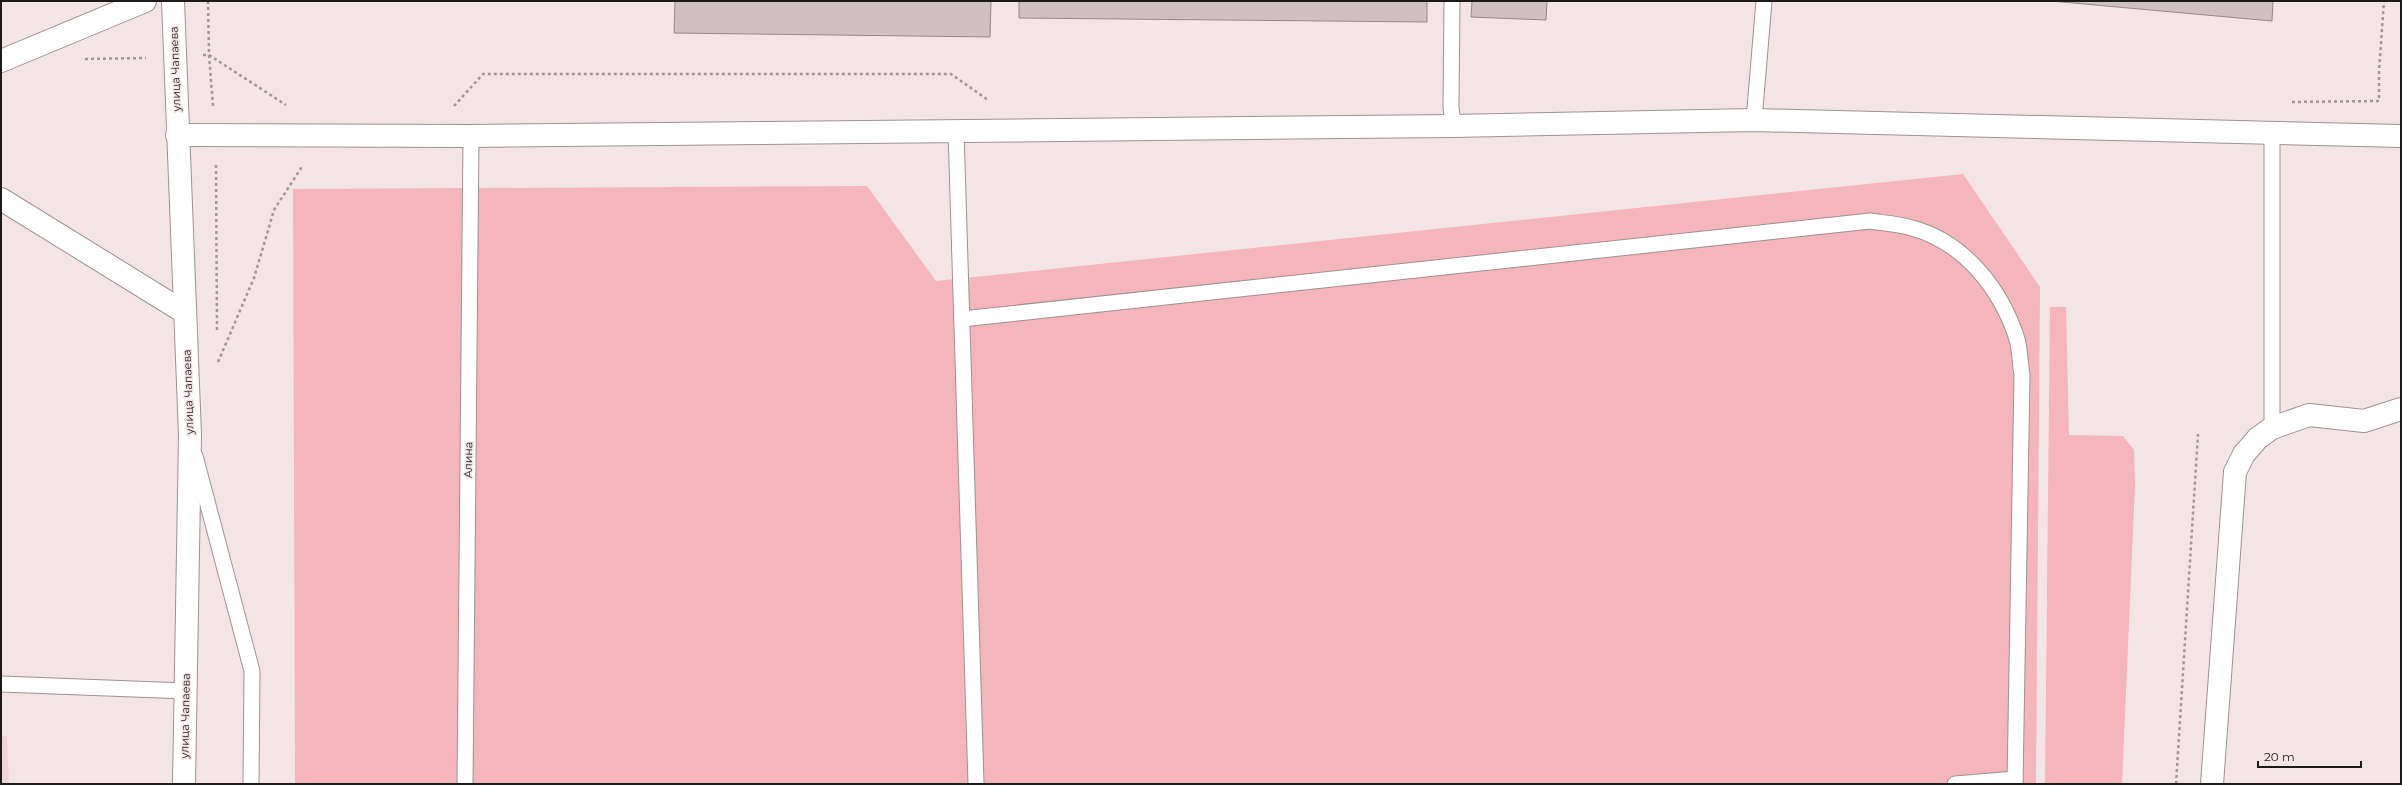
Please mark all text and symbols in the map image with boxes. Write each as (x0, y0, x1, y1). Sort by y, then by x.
street label: улица Чапаева (167, 26, 184, 113)
street label: улица Чапаева (180, 349, 197, 436)
street label: Алина (461, 442, 475, 478)
street label: улица Чапаева (177, 673, 193, 760)
scale bar (2258, 743, 2361, 769)
text: 20 m (2264, 749, 2295, 764)

